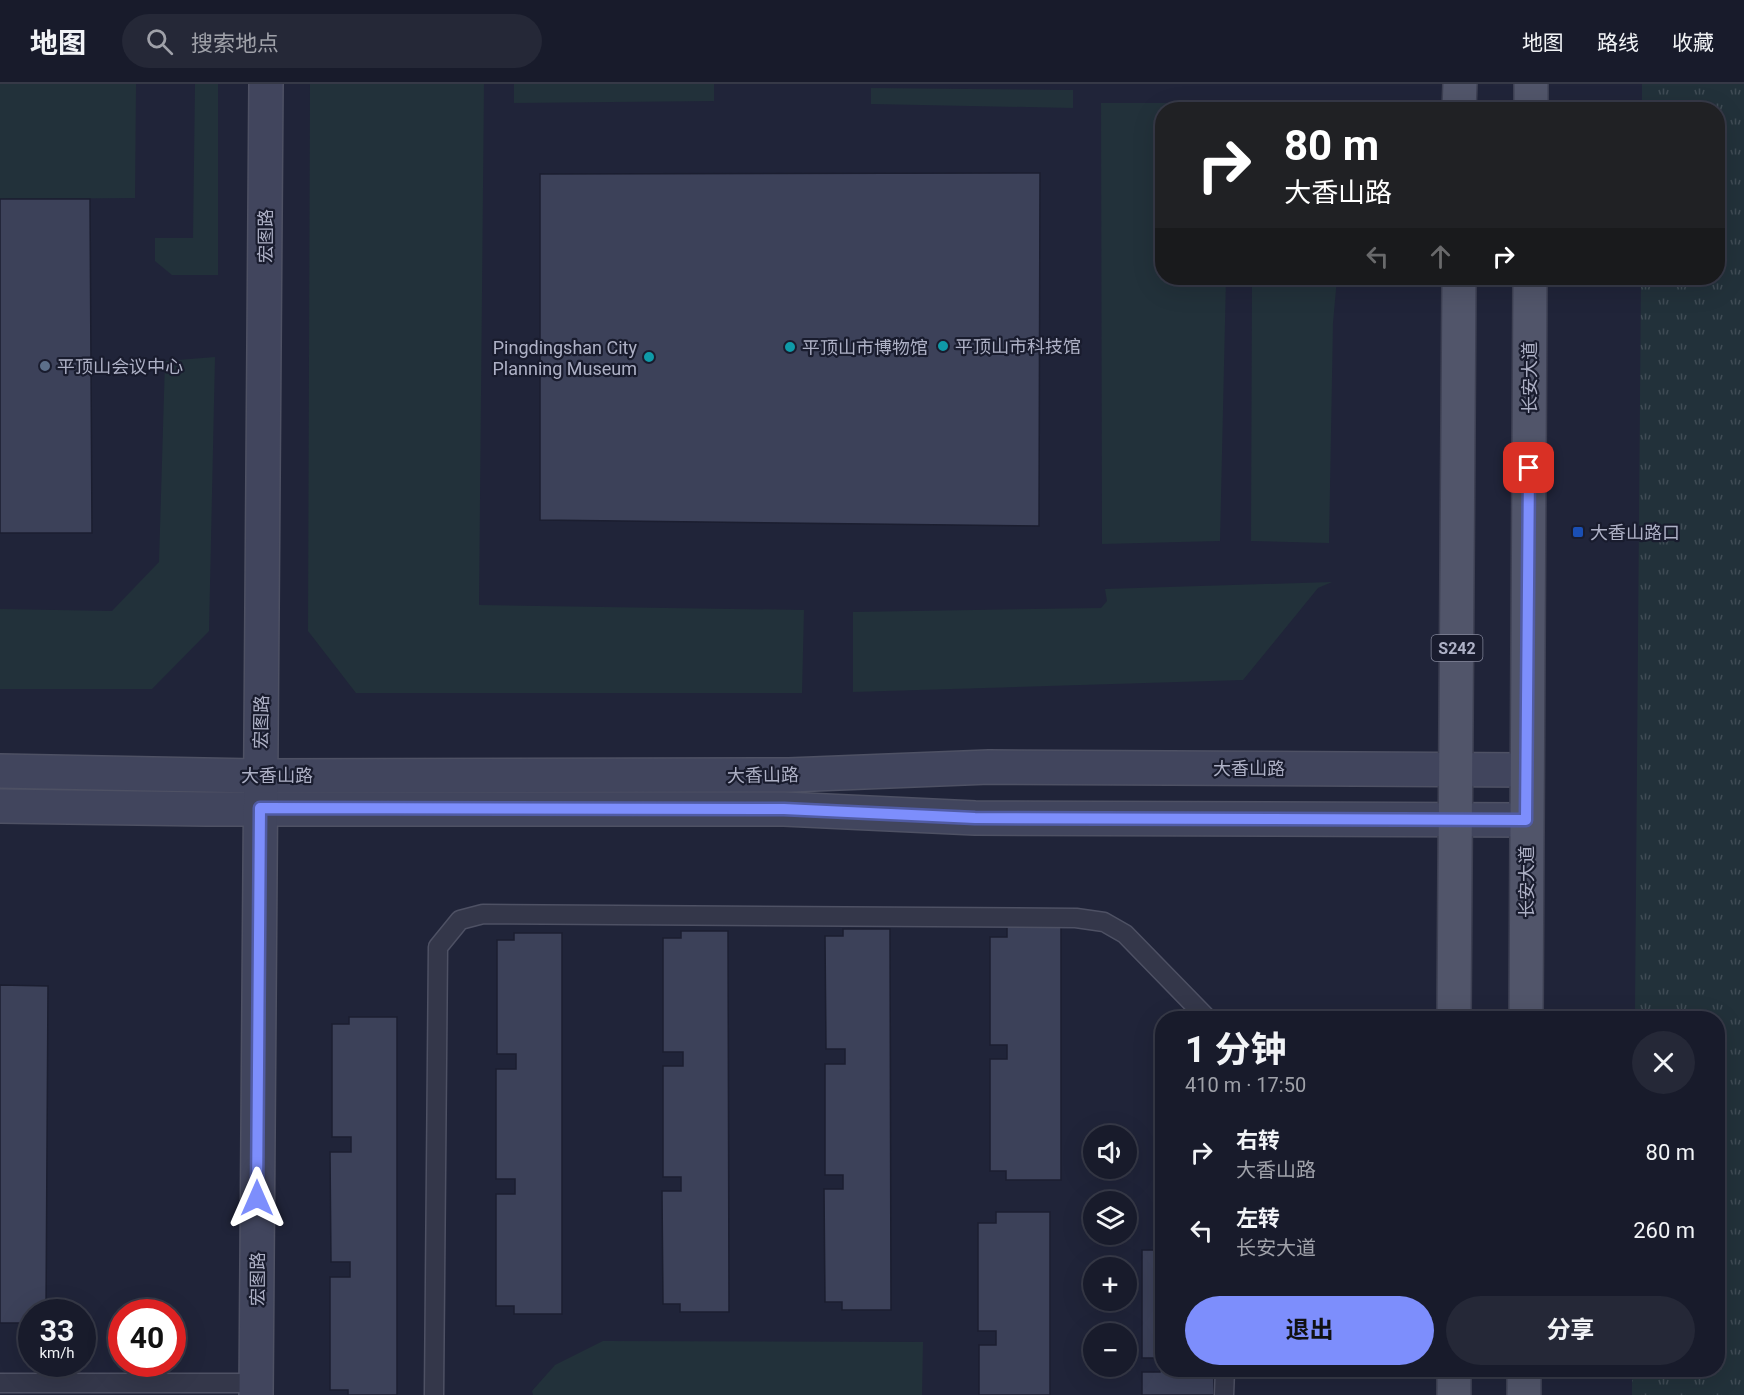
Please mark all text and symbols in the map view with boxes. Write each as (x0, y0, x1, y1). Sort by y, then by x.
search box (122, 14, 542, 68)
icon: search (143, 25, 176, 58)
text: 地图 (30, 27, 86, 60)
text: 搜索地点 (191, 31, 279, 56)
text: 地图 (1522, 31, 1564, 55)
text: 路线 (1597, 31, 1639, 55)
text: 收藏 (1672, 31, 1714, 55)
text: 80 m (1284, 121, 1379, 170)
icon: right (1185, 126, 1263, 204)
text: 大香山路 (1284, 177, 1392, 209)
street label: 宏图路 (255, 209, 276, 263)
icon: left (1361, 240, 1394, 273)
icon: ahead (1424, 240, 1457, 273)
icon: right (1487, 240, 1520, 273)
place label: 平顶山市科技馆 (955, 336, 1081, 357)
place label: Pingdingshan City Planning Museum (493, 337, 637, 379)
place label: 平顶山市博物馆 (802, 337, 928, 358)
marker: 平顶山市科技馆 (936, 339, 950, 353)
marker: 平顶山市博物馆 (783, 340, 797, 354)
street label: 长安大道 (1519, 342, 1540, 414)
marker: Pingdingshan City Planning Museum (642, 350, 656, 364)
place label: 平顶山会议中心 (57, 356, 183, 377)
marker: 平顶山会议中心 (38, 359, 52, 373)
pin (1503, 442, 1554, 493)
icon: arrive (1512, 451, 1545, 484)
place label: 大香山路口 (1590, 522, 1680, 543)
marker: 大香山路口 (1571, 525, 1585, 539)
road number: S242 (1432, 635, 1482, 661)
street label: 宏图路 (250, 695, 272, 749)
street label: 大香山路 (1213, 758, 1285, 779)
street label: 大香山路 (727, 764, 799, 786)
street label: 大香山路 (241, 765, 313, 786)
street label: 长安大道 (1516, 846, 1537, 918)
text: 1 分钟 (1185, 1029, 1287, 1071)
button: close (1632, 1031, 1695, 1094)
text: 410 m · 17:50 (1185, 1073, 1306, 1097)
map controls (1083, 1125, 1137, 1377)
button: sound (1083, 1125, 1137, 1179)
text: 右转 (1236, 1128, 1280, 1153)
icon: right (1185, 1136, 1218, 1169)
text: 80 m (1646, 1140, 1695, 1165)
text: 大香山路 (1236, 1158, 1316, 1182)
position arrow (225, 1166, 289, 1230)
button: layers (1083, 1191, 1137, 1245)
text: 左转 (1236, 1206, 1280, 1231)
icon: left (1185, 1214, 1218, 1247)
text: 260 m (1633, 1218, 1695, 1243)
text: 长安大道 (1236, 1236, 1316, 1260)
street label: 宏图路 (247, 1252, 268, 1306)
button: + (1083, 1257, 1137, 1311)
button: 退出 (1185, 1296, 1434, 1365)
button: 分享 (1446, 1296, 1695, 1365)
speed limit sign: 40 (108, 1299, 186, 1377)
text: 33 (40, 1313, 74, 1348)
button: − (1083, 1323, 1137, 1377)
text: km/h (39, 1344, 75, 1362)

